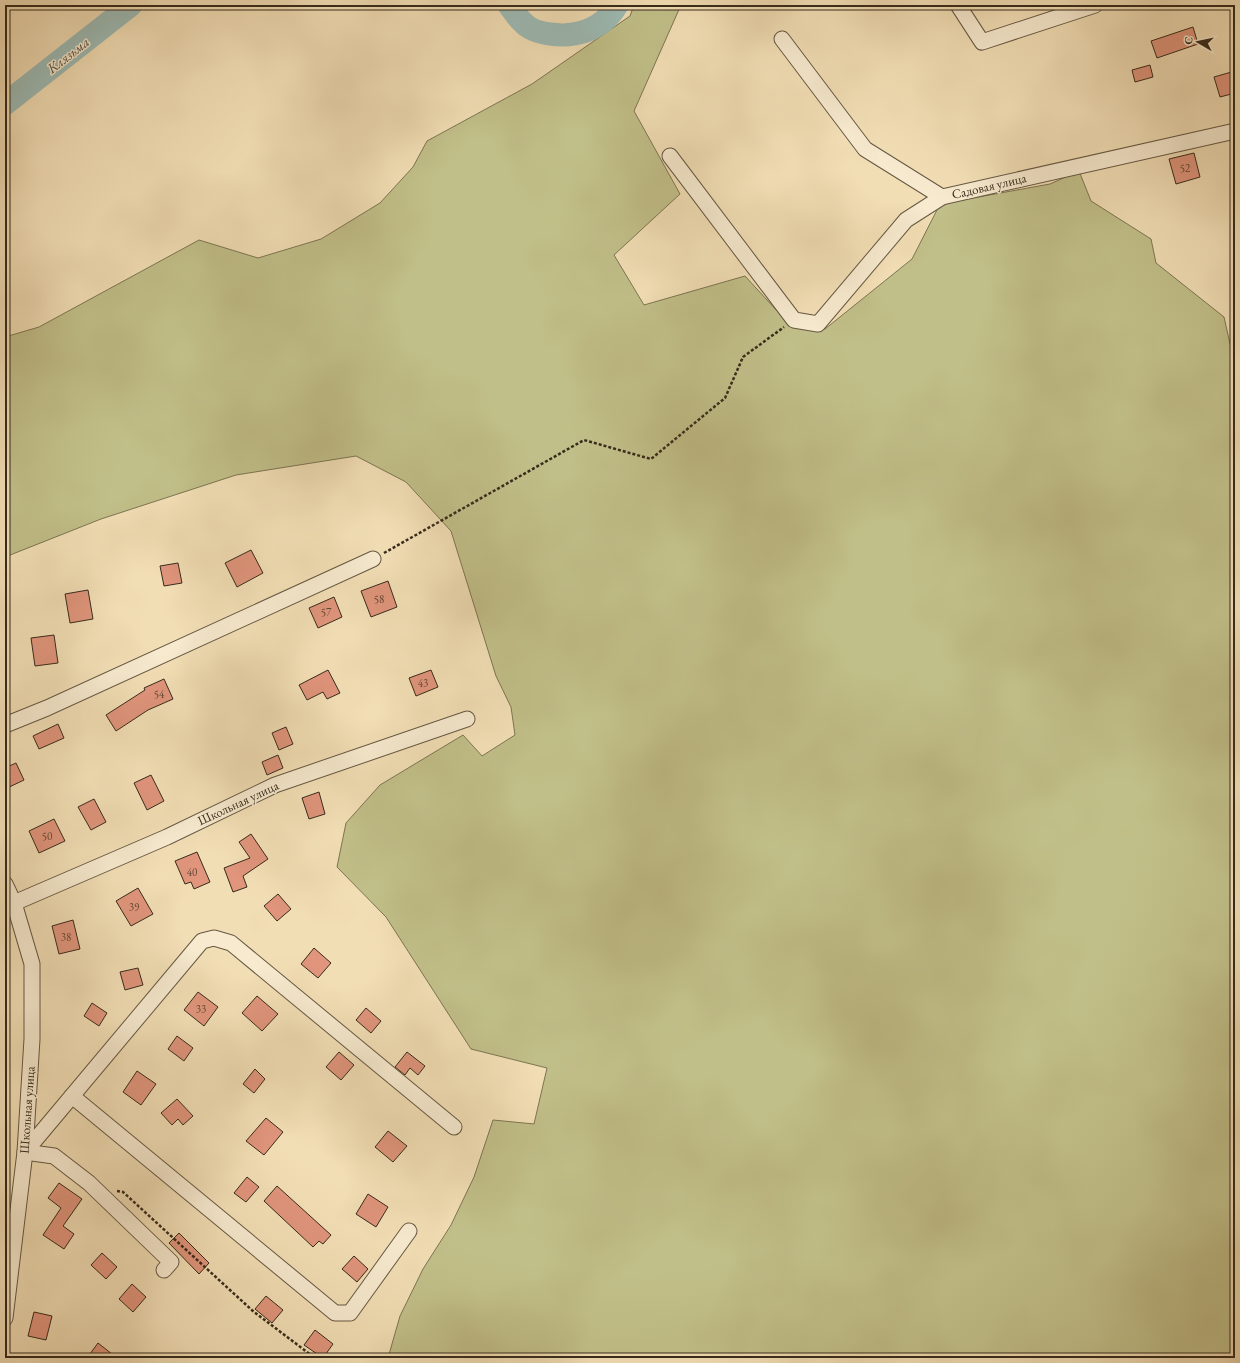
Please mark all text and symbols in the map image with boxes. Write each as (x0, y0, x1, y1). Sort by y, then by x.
north arrow (1178, 22, 1218, 62)
water label: Клязьма (42, 33, 93, 78)
text: С (1181, 35, 1196, 45)
house number: 52 (1180, 161, 1191, 175)
street label: Садовая улица (950, 169, 1029, 203)
house number: 58 (374, 592, 384, 606)
house number: 57 (321, 605, 332, 619)
house number: 43 (418, 676, 428, 690)
house number: 54 (154, 687, 165, 701)
street label: Школьная улица (195, 776, 282, 829)
house number: 50 (42, 829, 52, 843)
house number: 40 (187, 865, 197, 879)
house number: 39 (129, 900, 140, 914)
house number: 38 (61, 930, 71, 944)
house number: 33 (196, 1002, 206, 1016)
street label: Школьная улица (15, 1065, 39, 1154)

